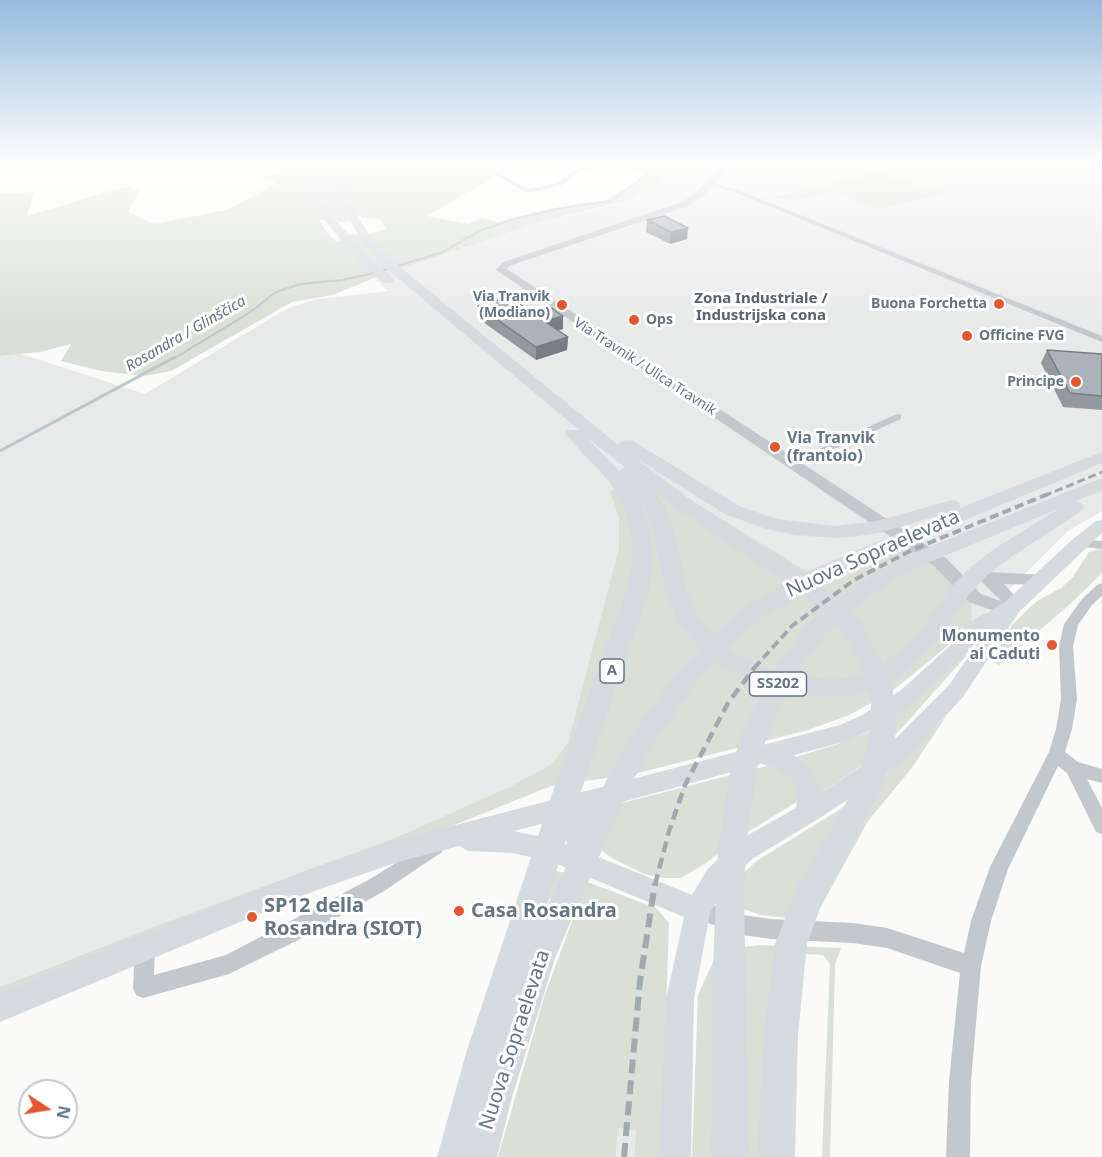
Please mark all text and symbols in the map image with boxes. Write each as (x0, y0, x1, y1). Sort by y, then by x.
place label: Via Tranvik (Modiano) (473, 289, 550, 322)
district label: Zona Industriale / Industrijska cona (694, 290, 828, 325)
water label: Rosandra / Glinščica (123, 292, 249, 376)
place label: Buona Forchetta (871, 296, 987, 312)
marker: Buona Forchetta (992, 297, 1006, 311)
marker: Via Tranvik (Modiano) (555, 298, 569, 312)
place label: Ops (646, 312, 673, 328)
marker: Ops (627, 313, 641, 327)
street label: Via Travnik / Ulica Travnik (571, 315, 719, 419)
place label: Officine FVG (979, 328, 1064, 344)
marker: Officine FVG (960, 329, 974, 343)
place label: Principe (1007, 374, 1064, 390)
marker: Principe (1069, 375, 1083, 389)
place label: Via Tranvik (frantoio) (787, 428, 875, 466)
marker: Via Tranvik (frantoio) (768, 440, 782, 454)
street label: Nuova Sopraelevata (783, 505, 963, 603)
place label: Monumento ai Caduti (942, 626, 1040, 664)
marker: Monumento ai Caduti (1045, 638, 1059, 652)
road number: A (600, 659, 624, 683)
road number: SS202 (750, 672, 806, 696)
place label: SP12 della Rosandra (SIOT) (264, 894, 422, 941)
place label: Casa Rosandra (471, 899, 617, 923)
marker: Casa Rosandra (452, 904, 466, 918)
marker: SP12 della Rosandra (SIOT) (245, 910, 259, 924)
street label: Nuova Sopraelevata (475, 947, 555, 1133)
north arrow (18, 1079, 78, 1139)
text: N (52, 1104, 76, 1121)

